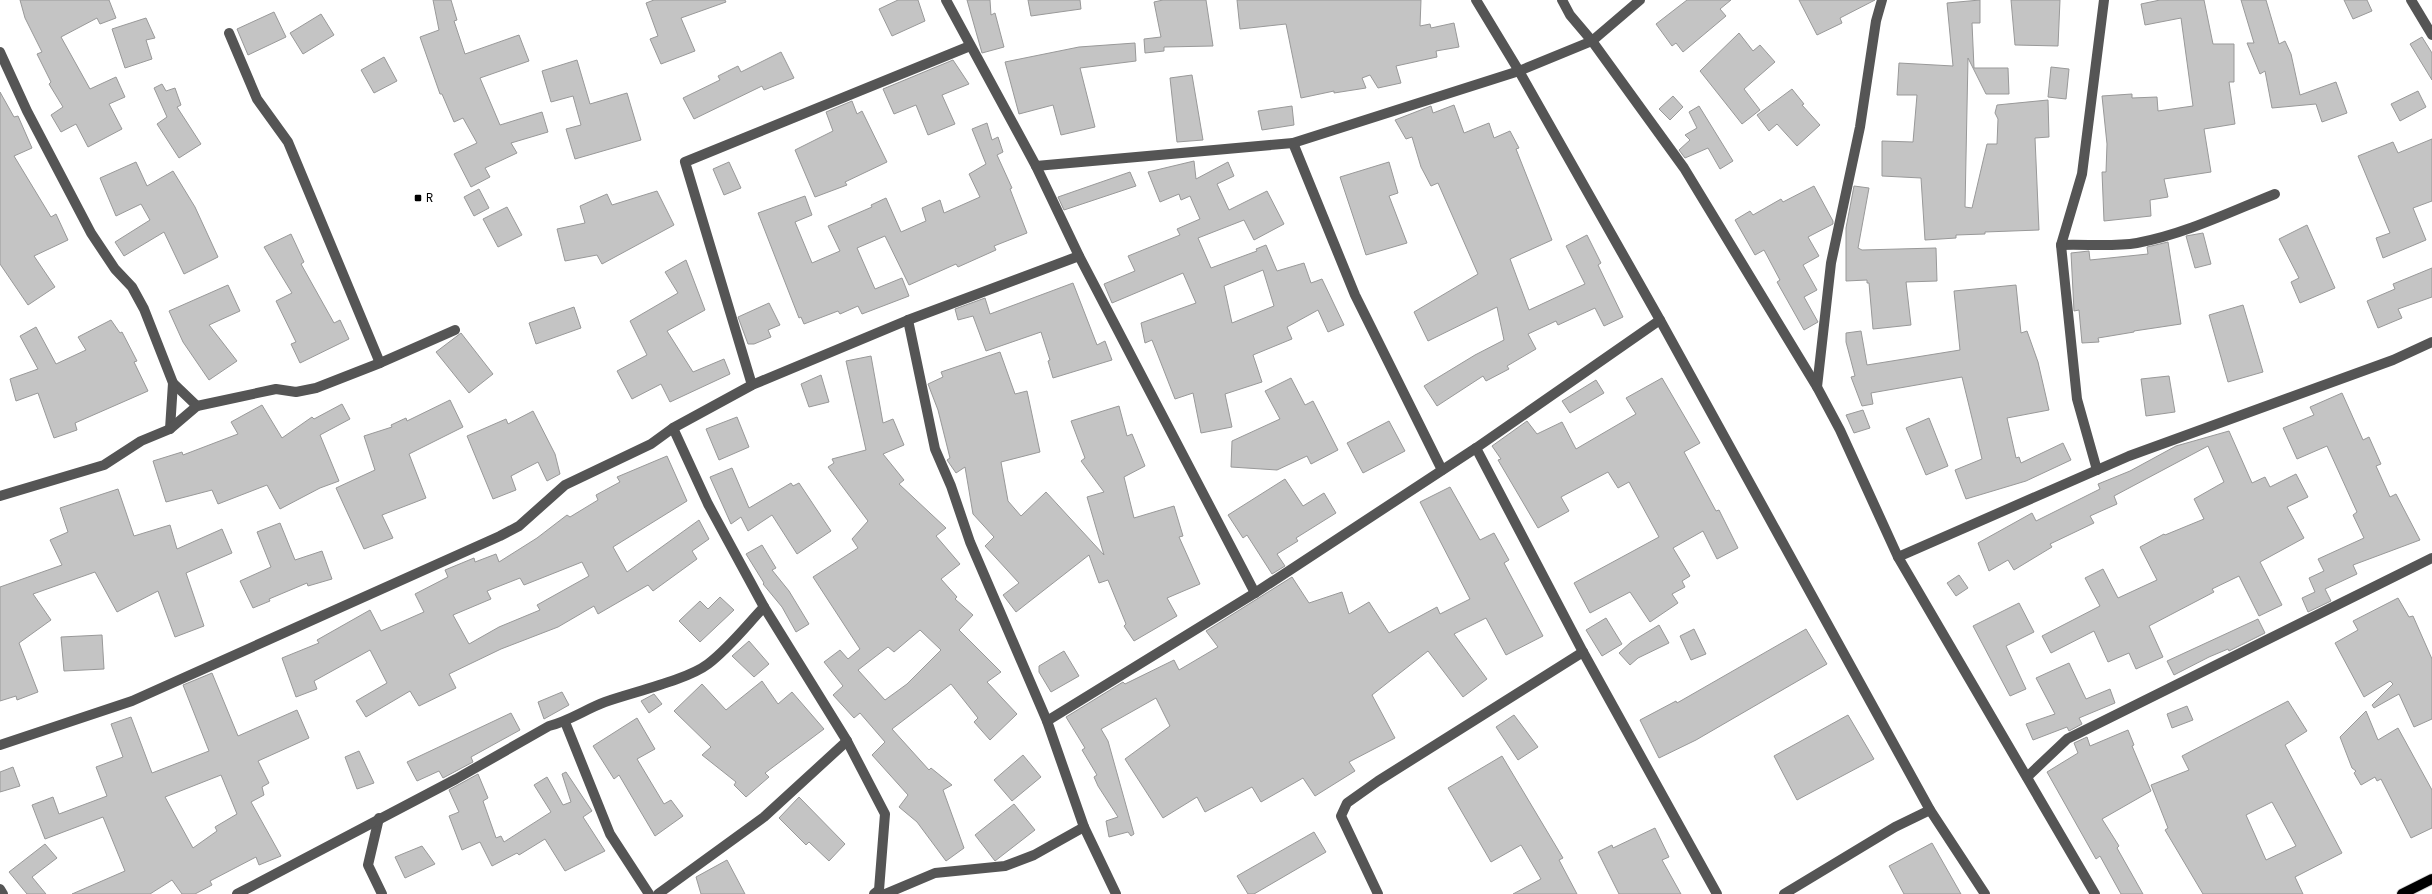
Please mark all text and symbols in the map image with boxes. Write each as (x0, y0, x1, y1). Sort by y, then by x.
place label: R (426, 189, 433, 206)
marker: R (413, 193, 423, 203)

